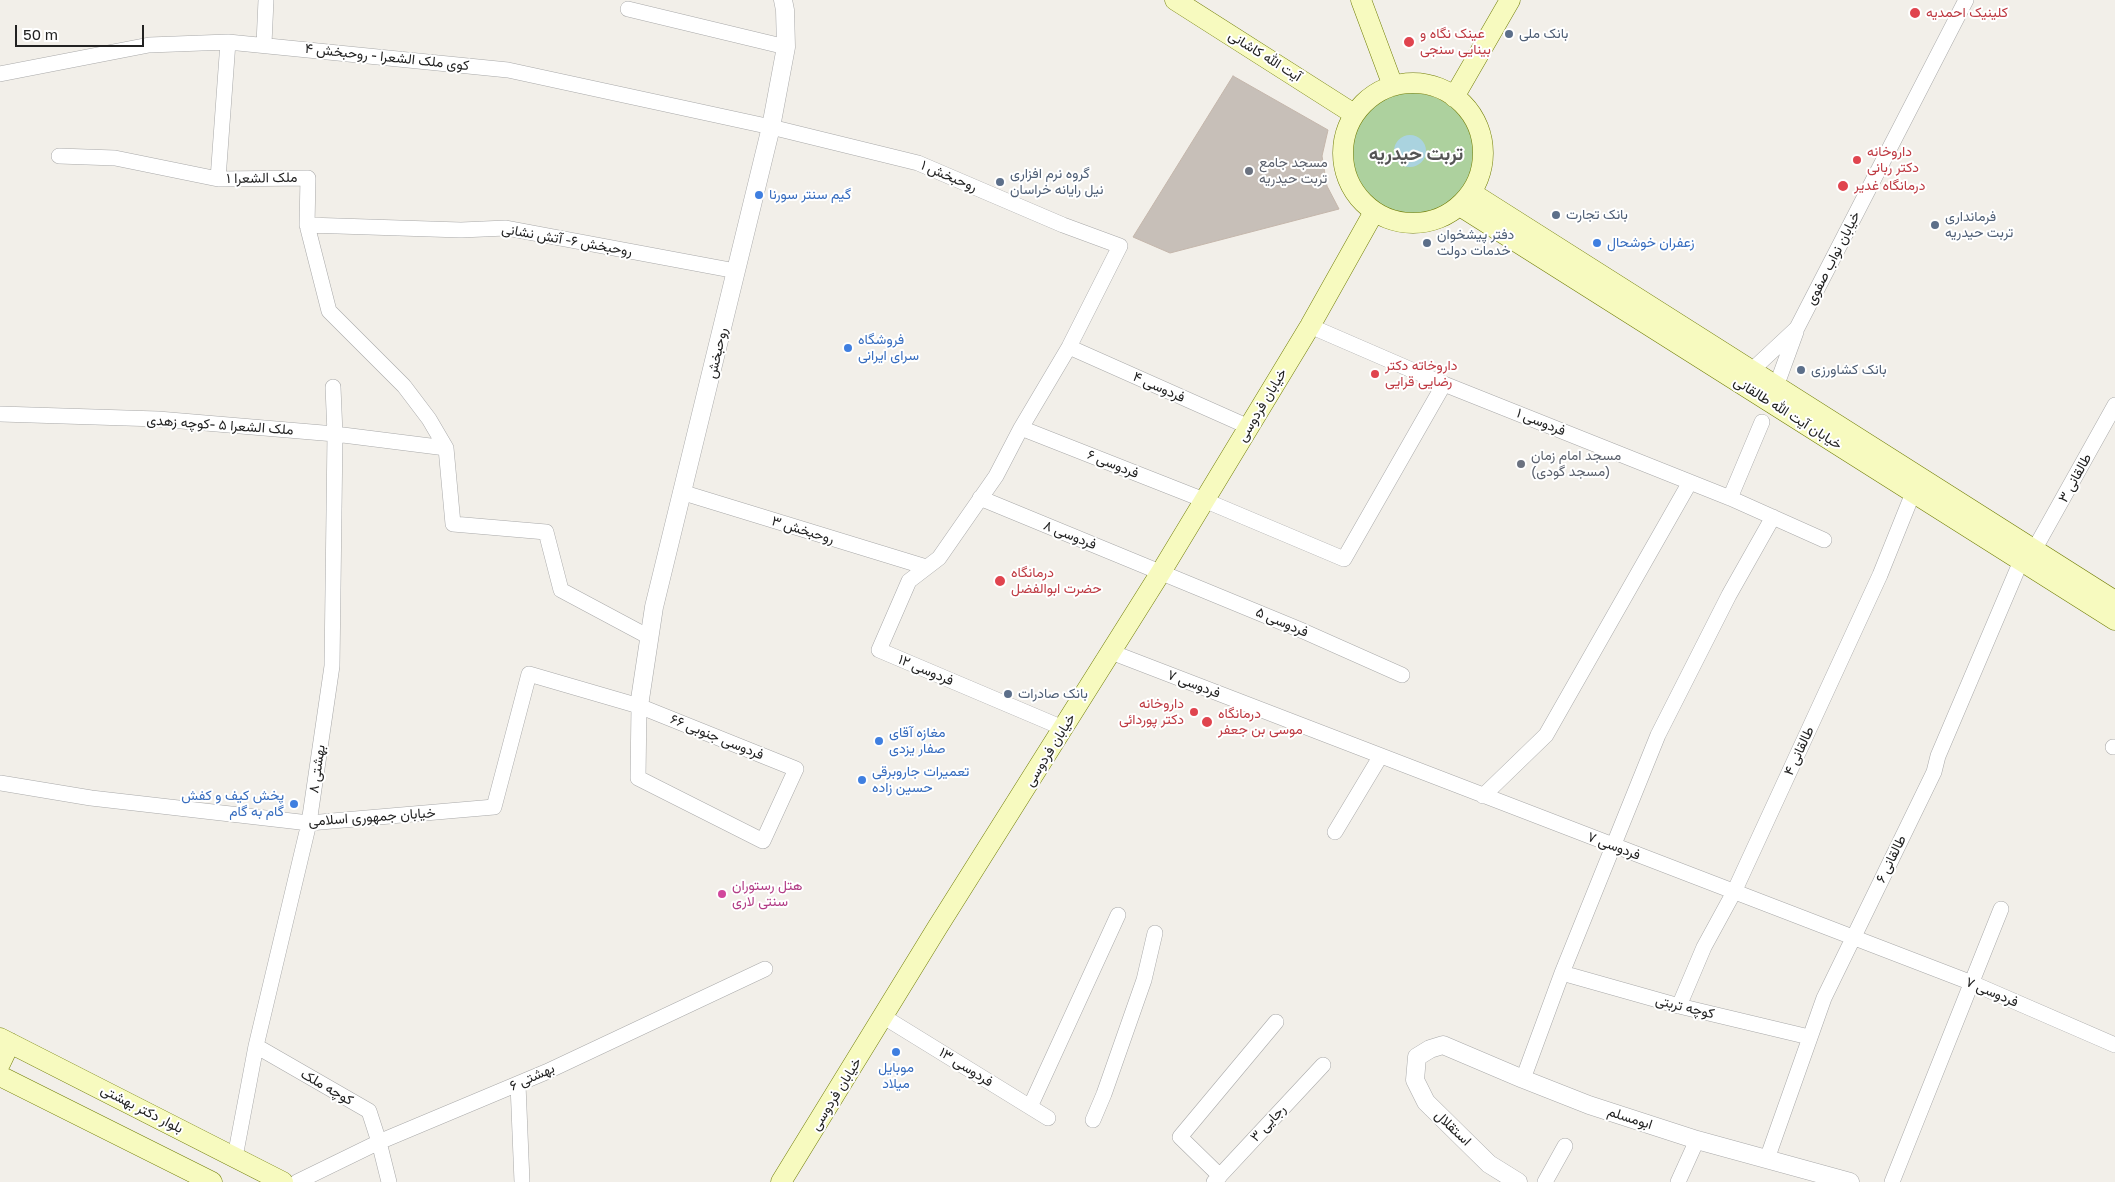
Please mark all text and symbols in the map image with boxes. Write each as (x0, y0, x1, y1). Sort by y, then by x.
place label: کلینیک احمدیه (1926, 5, 2008, 21)
marker: کلینیک احمدیه (1908, 6, 1922, 20)
scale bar (18, 15, 146, 47)
text: 50 m (23, 25, 58, 43)
place label: عینک نگاه و بینایی سنجی (1420, 26, 1491, 58)
place label: بانک ملی (1519, 26, 1568, 42)
street label: آیت الله کاشانی (1225, 27, 1305, 85)
marker: بانک ملی (1503, 28, 1515, 40)
marker: عینک نگاه و بینایی سنجی (1402, 35, 1416, 49)
street label: کوی ملک الشعرا - روحبخش ۴ (304, 40, 470, 74)
district label: تربت حیدریه (1369, 143, 1463, 165)
place label: داروخانه دکتر ربانی (1867, 144, 1919, 176)
marker: داروخانه دکتر ربانی (1851, 154, 1863, 166)
place label: مسجد جامع تربت حیدریه (1259, 155, 1328, 188)
street label: روحبخش ۱ (918, 157, 980, 195)
marker: مسجد جامع تربت حیدریه (1243, 165, 1255, 177)
place label: گروه نرم افزاری نیل رایانه خراسان (1010, 166, 1104, 198)
street label: ملک الشعرا ۱ (226, 169, 298, 187)
marker: گروه نرم افزاری نیل رایانه خراسان (994, 176, 1006, 188)
place label: درمانگاه غدیر (1854, 178, 1925, 194)
marker: درمانگاه غدیر (1836, 179, 1850, 193)
place label: گیم سنتر سورنا (769, 187, 851, 203)
marker: گیم سنتر سورنا (753, 189, 765, 201)
place label: بانک تجارت (1566, 207, 1628, 223)
street label: خیابان نواب صفوی (1802, 208, 1864, 308)
marker: بانک تجارت (1550, 209, 1562, 221)
place label: فرمانداری تربت حیدریه (1945, 209, 2013, 242)
marker: فرمانداری تربت حیدریه (1929, 219, 1941, 231)
street label: روحبخش ۶- آتش نشانی (500, 220, 634, 260)
place label: دفتر پیشخوان خدمات دولت (1437, 227, 1514, 260)
place label: زعفران خوشحال (1607, 235, 1694, 251)
marker: دفتر پیشخوان خدمات دولت (1421, 237, 1433, 249)
marker: زعفران خوشحال (1591, 237, 1603, 249)
street label: روحبخش (703, 326, 731, 380)
place label: فروشگاه سرای ایرانی (858, 332, 919, 364)
marker: فروشگاه سرای ایرانی (842, 342, 854, 354)
place label: داروخاته دکتر رضایی قرایی (1385, 358, 1457, 391)
place label: بانک کشاورزی (1811, 362, 1887, 378)
marker: بانک کشاورزی (1795, 364, 1807, 376)
street label: خیابان فردوسی (1234, 365, 1290, 445)
street label: فردوسی ۴ (1130, 368, 1188, 406)
marker: داروخاته دکتر رضایی قرایی (1369, 368, 1381, 380)
street label: خیابان آیت الله طالقانی (1731, 373, 1845, 453)
street label: فردوسی ۱ (1514, 405, 1568, 439)
street label: ملک الشعرا ۵ -کوچه زهدی (146, 411, 294, 439)
street label: فردوسی ۶ (1085, 446, 1141, 482)
place label: مسجد امام زمان (مسجد گودی) (1531, 448, 1621, 481)
street label: طالقانی ۳ (2055, 451, 2095, 505)
marker: مسجد امام زمان (مسجد گودی) (1515, 458, 1527, 470)
street label: روحبخش ۳ (770, 513, 836, 547)
street label: فردوسی ۸ (1041, 517, 1099, 553)
place label: درمانگاه حضرت ابوالفضل (1011, 565, 1102, 598)
marker: درمانگاه حضرت ابوالفضل (993, 574, 1007, 588)
street label: فردوسی ۵ (1253, 603, 1311, 641)
street label: فردوسی ۱۲ (896, 651, 956, 689)
street label: فردوسی ۷ (1165, 666, 1223, 702)
place label: بانک صادرات (1018, 686, 1088, 702)
marker: بانک صادرات (1002, 688, 1014, 700)
place label: داروخانه دکتر پوردائی (1119, 696, 1184, 729)
marker: داروخانه دکتر پوردائی (1188, 706, 1200, 718)
place label: درمانگاه موسی بن جعفر (1218, 706, 1303, 739)
street label: فردوسی جنوبی ۶۶ (668, 711, 766, 763)
street label: خیابان فردوسی (1021, 711, 1079, 789)
marker: درمانگاه موسی بن جعفر (1200, 715, 1214, 729)
street label: طالقانی ۴ (1780, 724, 1818, 778)
place label: مغازه آقای صفار یزدی (889, 725, 946, 758)
marker: مغازه آقای صفار یزدی (873, 735, 885, 747)
street label: بهشتی ۸ (305, 744, 329, 794)
place label: تعمیرات جاروبرقی حسین زاده (872, 764, 969, 796)
marker: تعمیرات جاروبرقی حسین زاده (856, 774, 868, 786)
place label: پخش کیف و کفش گام به گام (181, 788, 284, 820)
marker: پخش کیف و کفش گام به گام (288, 798, 300, 810)
street label: خیابان جمهوری اسلامی (308, 804, 436, 830)
street label: فردوسی ۷ (1585, 828, 1643, 864)
street label: طالقانی ۶ (1872, 832, 1910, 886)
place label: هتل رستوران سنتی لاری (732, 878, 803, 910)
marker: هتل رستوران سنتی لاری (716, 888, 728, 900)
street label: فردوسی ۷ (1963, 973, 2021, 1011)
street label: کوچه تربتی (1654, 992, 1716, 1022)
street label: فردوسی ۱۳ (936, 1044, 996, 1090)
marker: موبایل میلاد (890, 1046, 902, 1058)
street label: خیابان فردوسی (807, 1055, 865, 1133)
street label: بهشتی ۶ (507, 1060, 557, 1094)
place label: موبایل میلاد (878, 1060, 914, 1092)
street label: کوچه ملک (298, 1065, 356, 1109)
street label: بلوار دکتر بهشتی (98, 1081, 186, 1137)
street label: رجایی ۳ (1247, 1101, 1289, 1145)
street label: ابومسلم (1605, 1103, 1655, 1133)
street label: استقلال (1431, 1107, 1475, 1149)

